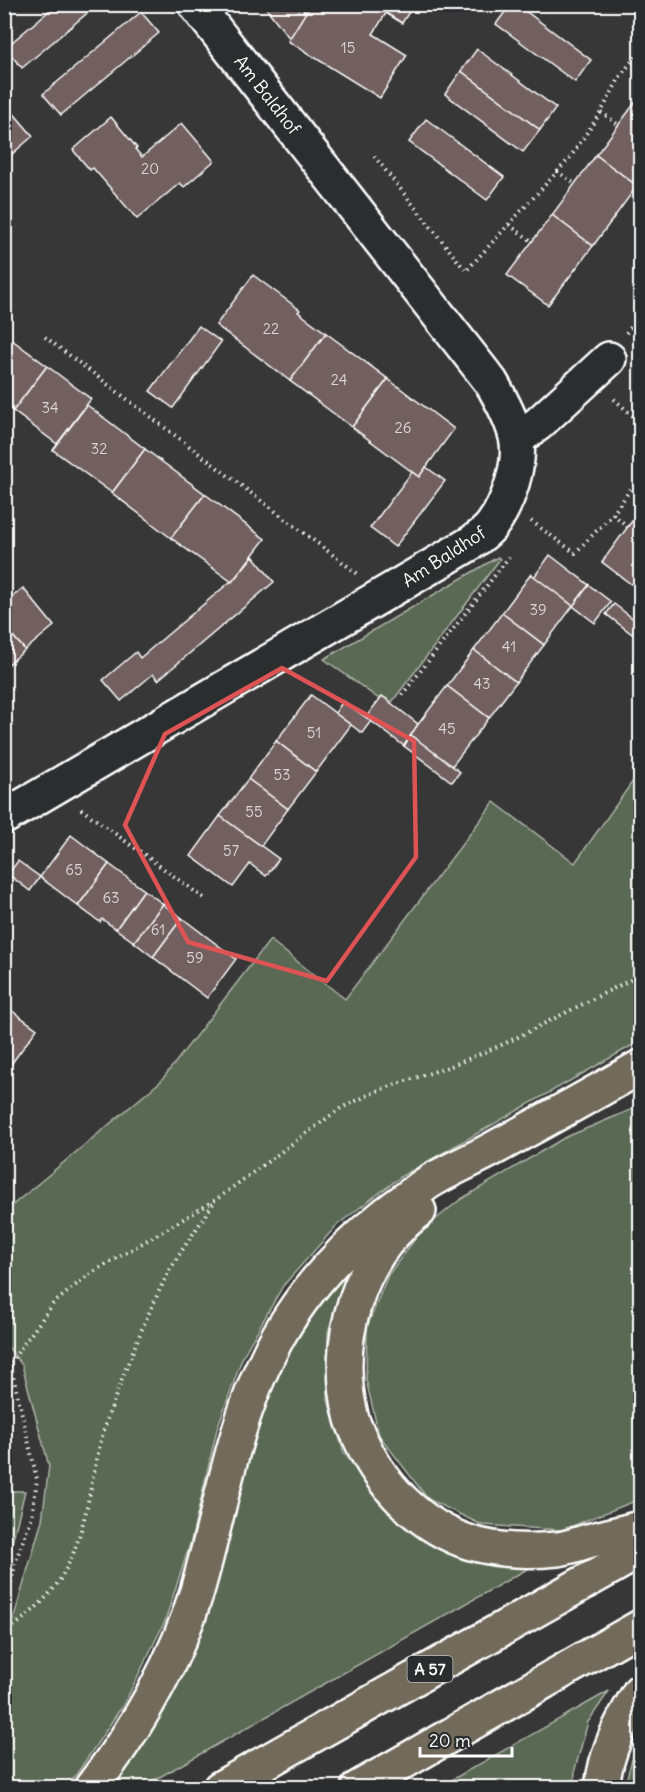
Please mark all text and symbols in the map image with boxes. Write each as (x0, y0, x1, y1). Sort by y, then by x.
house number: 15 (341, 38, 355, 57)
street label: Am Baldhof (229, 50, 306, 140)
house number: 20 (141, 159, 159, 178)
house number: 22 (263, 319, 279, 338)
house number: 24 (331, 370, 348, 389)
house number: 34 (41, 398, 59, 417)
house number: 26 (395, 418, 411, 437)
house number: 32 (91, 439, 107, 458)
street label: Am Baldhof (398, 521, 491, 592)
house number: 39 (529, 600, 547, 619)
house number: 41 (502, 637, 516, 656)
house number: 43 (473, 674, 491, 693)
house number: 45 (438, 719, 456, 738)
house number: 51 (307, 723, 321, 742)
house number: 53 (273, 765, 291, 784)
house number: 55 (245, 802, 263, 821)
house number: 57 (223, 841, 239, 860)
house number: 65 (65, 860, 83, 879)
house number: 63 (102, 888, 120, 907)
house number: 61 (151, 920, 165, 939)
house number: 59 (186, 948, 204, 967)
road number: A 57 (408, 1656, 452, 1682)
scale bar (420, 1720, 512, 1758)
text: 20 m (429, 1729, 471, 1752)

